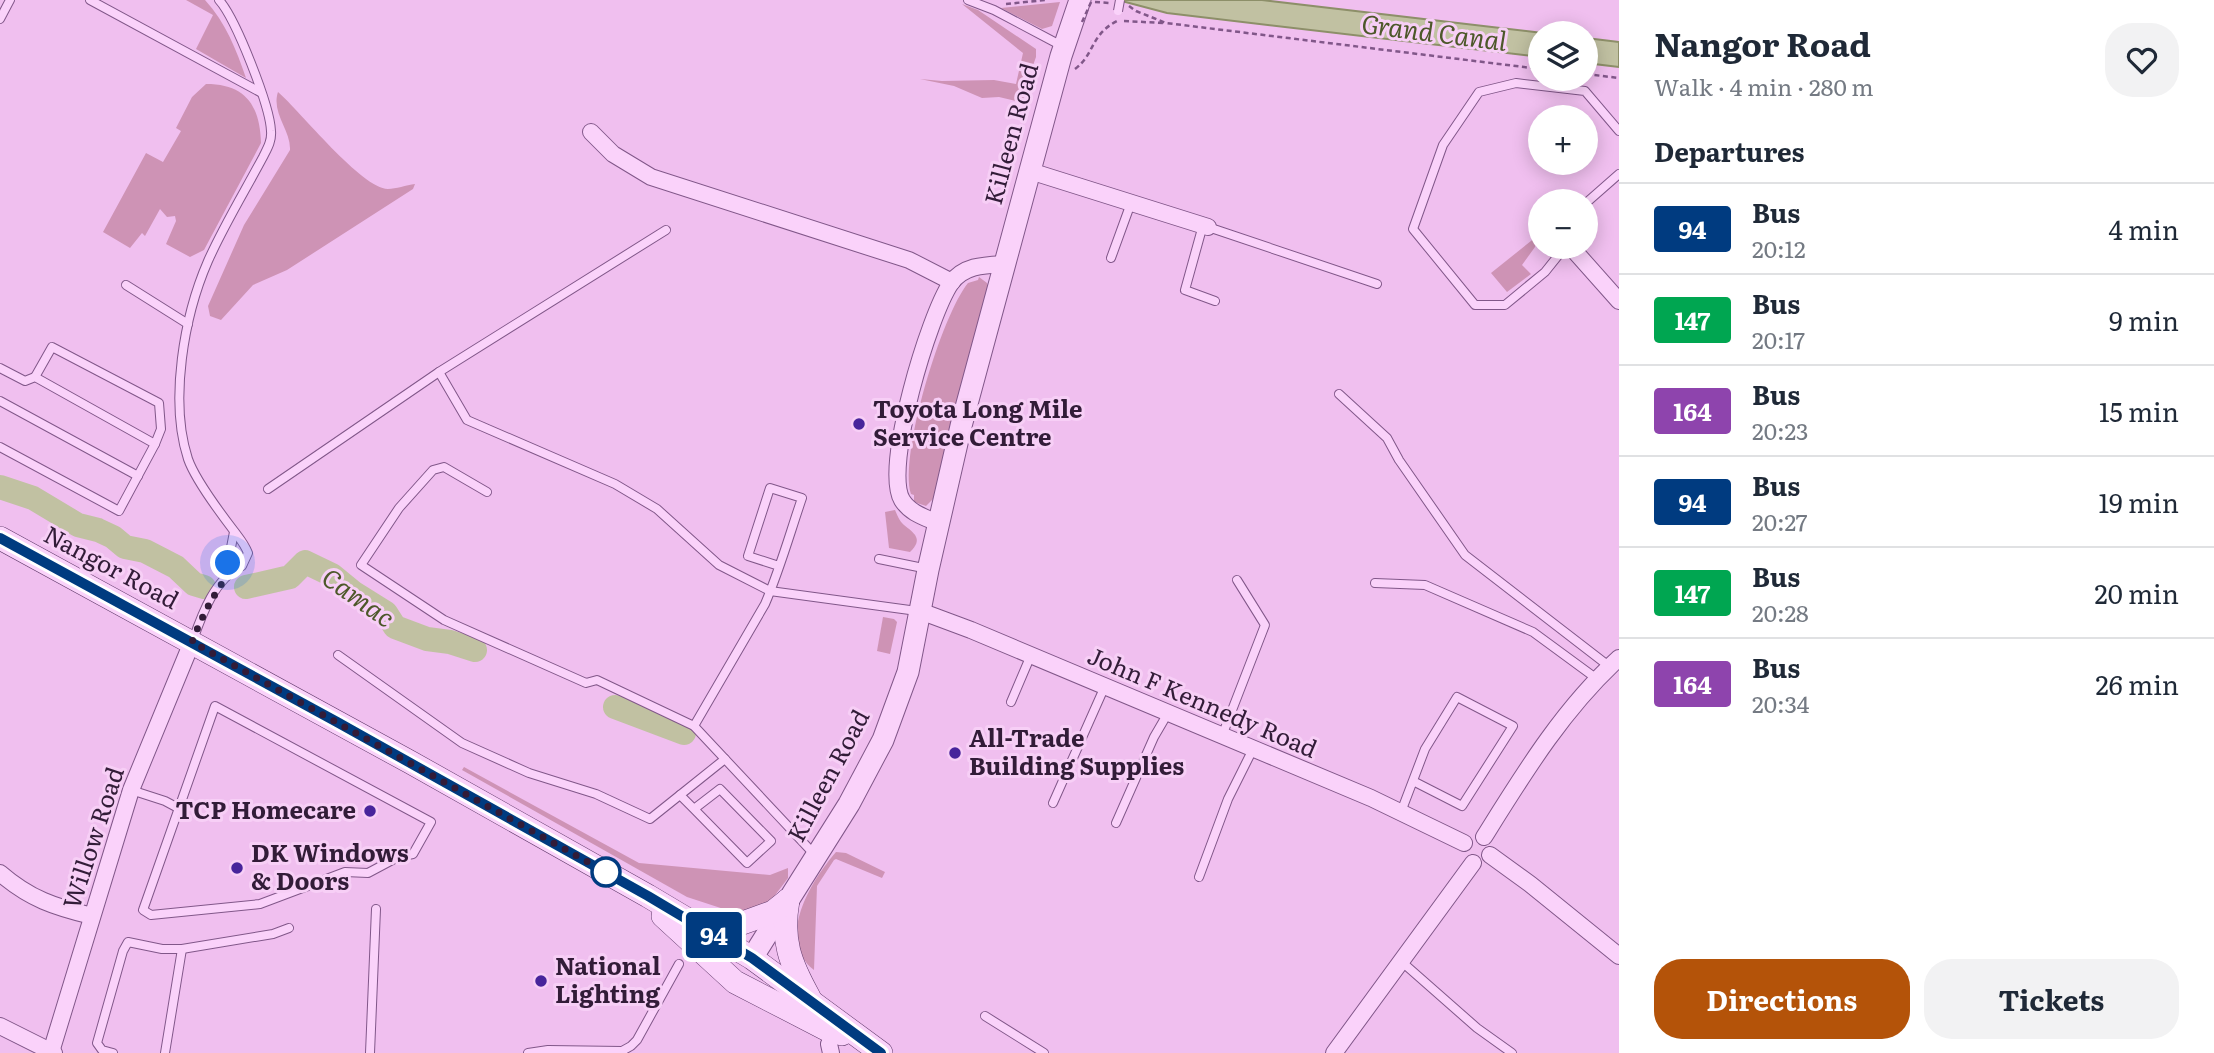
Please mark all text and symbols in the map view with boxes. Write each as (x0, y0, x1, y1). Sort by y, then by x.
water label: Grand Canal (1360, 2, 1510, 59)
text: Nangor Road (1654, 18, 1871, 67)
map controls (1528, 21, 1598, 259)
button: layers (1528, 21, 1598, 91)
button: heart (2105, 23, 2179, 97)
street label: Killeen Road (974, 58, 1045, 208)
text: Walk · 4 min · 280 m (1654, 69, 1874, 103)
button: + (1528, 105, 1598, 175)
text: Departures (1654, 131, 1805, 170)
button: − (1528, 189, 1598, 259)
text: Bus (1752, 192, 1800, 231)
text: 4 min (2108, 209, 2179, 248)
text: 94 (1678, 211, 1707, 246)
text: 20:12 (1752, 231, 1806, 265)
text: Bus (1752, 283, 1800, 322)
text: 9 min (2109, 300, 2179, 339)
text: 147 (1675, 302, 1710, 337)
text: 20:17 (1752, 322, 1805, 356)
text: Bus (1752, 374, 1800, 413)
place label: Toyota Long Mile Service Centre (873, 390, 1083, 453)
text: 15 min (2099, 391, 2179, 430)
text: 164 (1673, 393, 1712, 428)
text: 20:23 (1752, 413, 1809, 447)
marker: Toyota Long Mile Service Centre (851, 416, 867, 432)
text: Bus (1752, 465, 1800, 504)
text: 19 min (2099, 482, 2179, 521)
text: 94 (1678, 484, 1707, 519)
text: 20:27 (1752, 504, 1807, 538)
street label: Nangor Road (38, 515, 186, 616)
your location (210, 545, 245, 580)
text: Bus (1752, 556, 1800, 595)
water label: Camac (315, 557, 404, 635)
text: 20 min (2094, 573, 2179, 612)
text: 147 (1675, 575, 1710, 610)
text: 20:28 (1752, 595, 1809, 629)
street label: John F Kennedy Road (1083, 636, 1324, 765)
text: Bus (1752, 647, 1800, 686)
text: 26 min (2096, 664, 2179, 703)
text: 164 (1673, 666, 1712, 701)
text: 20:34 (1752, 686, 1809, 720)
street label: Killeen Road (777, 702, 877, 847)
place label: All-Trade Building Supplies (969, 719, 1184, 782)
marker: All-Trade Building Supplies (947, 745, 963, 761)
street label: Willow Road (52, 762, 131, 913)
place label: TCP Homecare (176, 791, 356, 826)
marker: TCP Homecare (362, 803, 378, 819)
place label: DK Windows & Doors (251, 834, 409, 897)
unlabelled marker (591, 857, 621, 887)
marker: DK Windows & Doors (229, 860, 245, 876)
line badge: 94 (682, 912, 746, 958)
text: 94 (700, 917, 728, 952)
place label: National Lighting (555, 947, 661, 1010)
button: Directions (1654, 959, 1910, 1039)
button: Tickets (1924, 959, 2179, 1039)
marker: National Lighting (533, 973, 549, 989)

